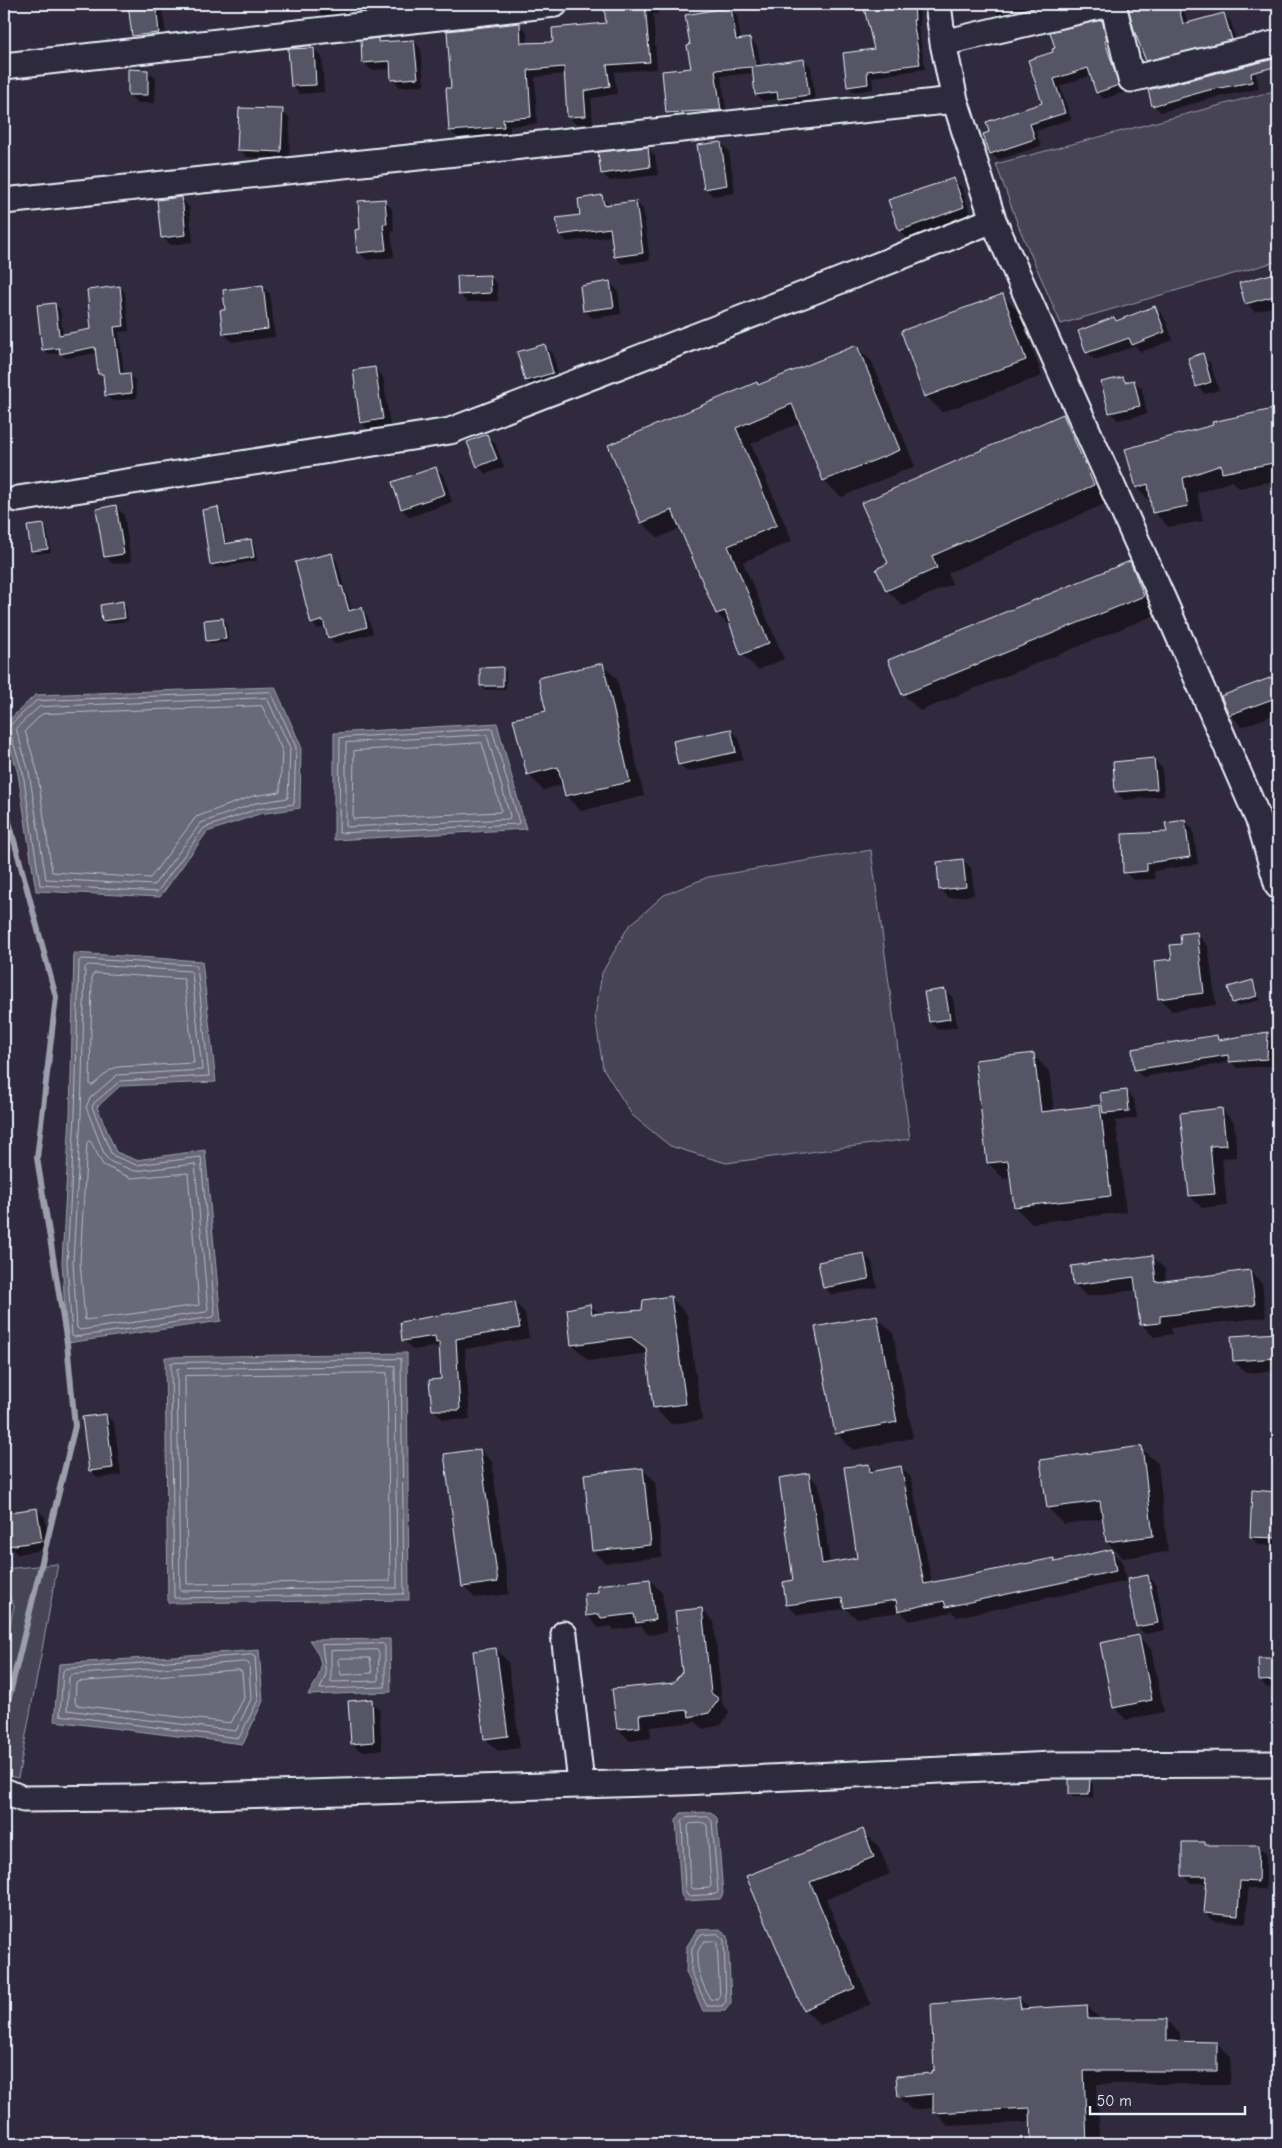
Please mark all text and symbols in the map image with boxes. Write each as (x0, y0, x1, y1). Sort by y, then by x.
scale bar (1090, 2083, 1244, 2115)
text: 50 m (1097, 2092, 1132, 2110)

